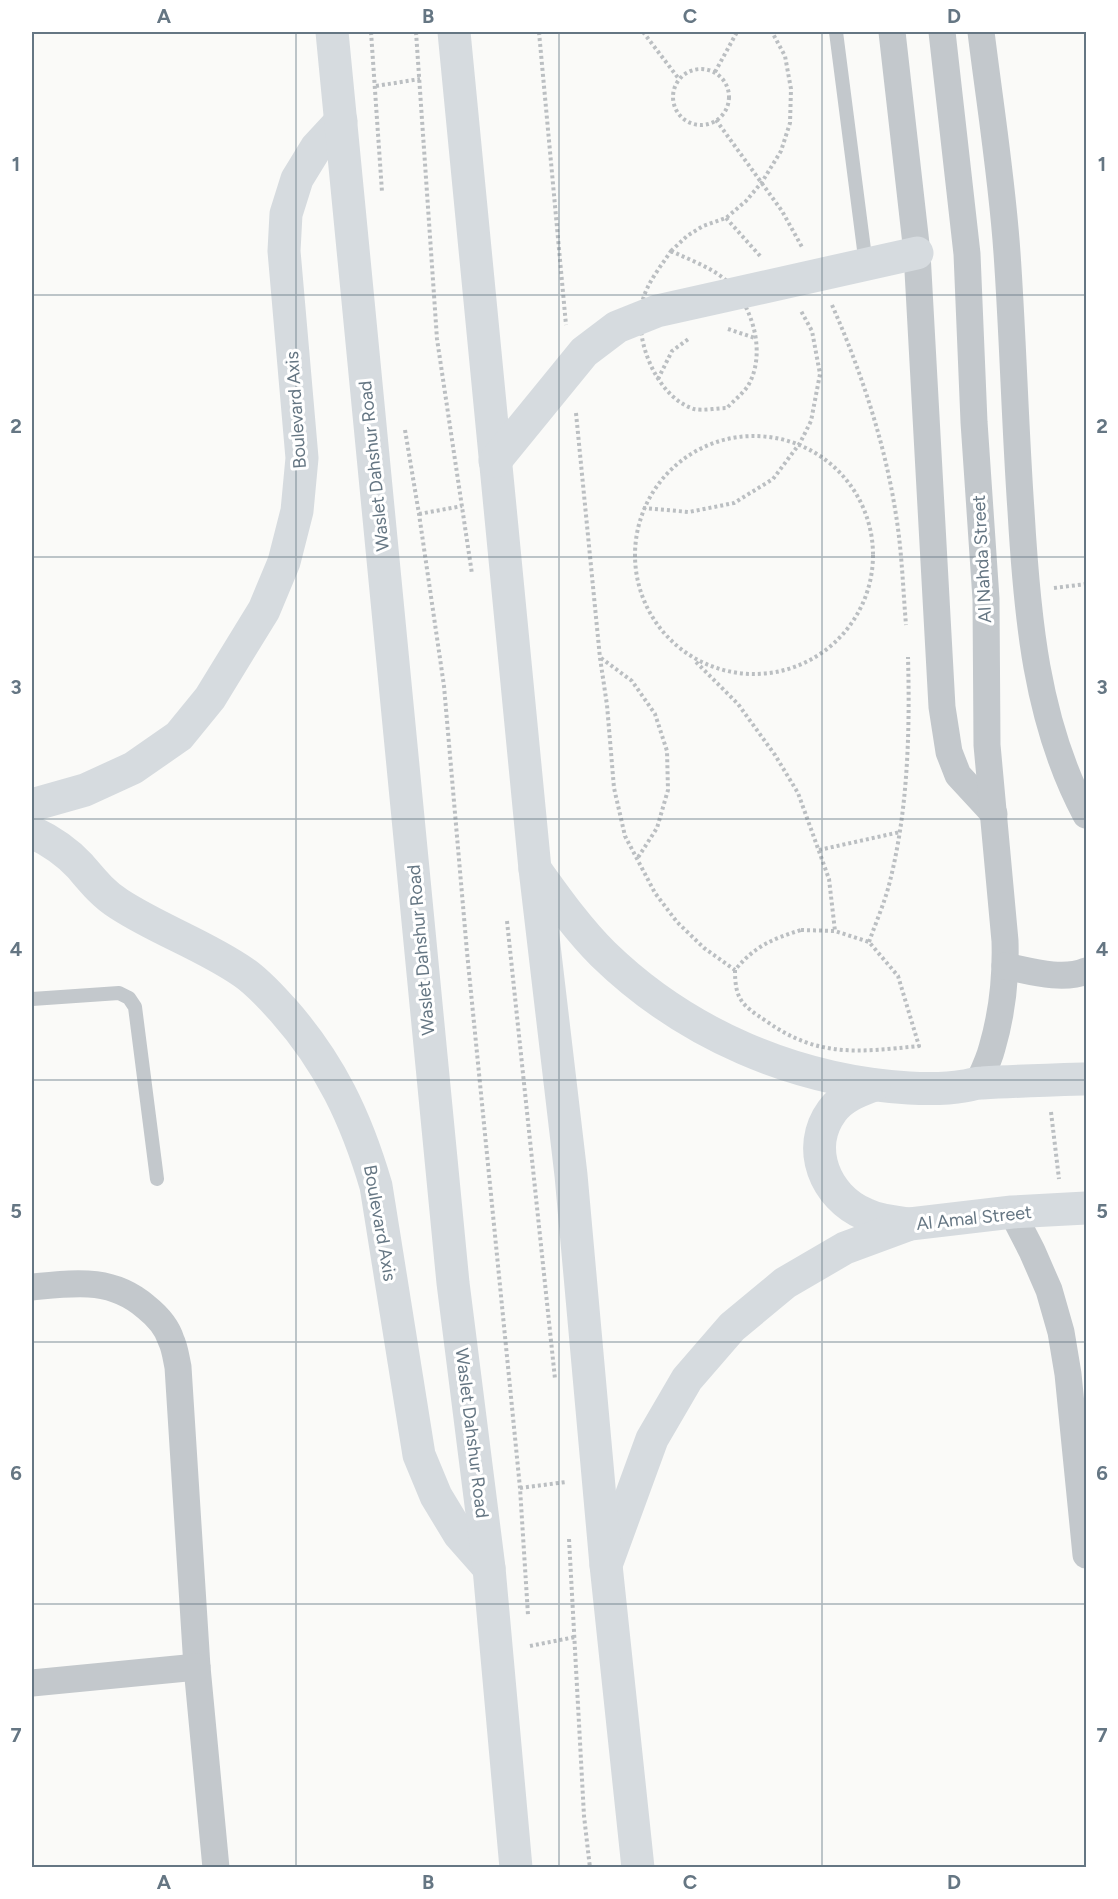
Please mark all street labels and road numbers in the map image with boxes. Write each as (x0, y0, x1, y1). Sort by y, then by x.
street label: Boulevard Axis (281, 351, 311, 469)
street label: Waslet Dahshur Road (354, 380, 394, 552)
street label: Al Nahda Street (968, 494, 996, 624)
street label: Waslet Dahshur Road (403, 864, 439, 1036)
street label: Boulevard Axis (359, 1163, 401, 1283)
street label: Al Amal Street (915, 1201, 1033, 1235)
street label: Waslet Dahshur Road (451, 1347, 493, 1519)

